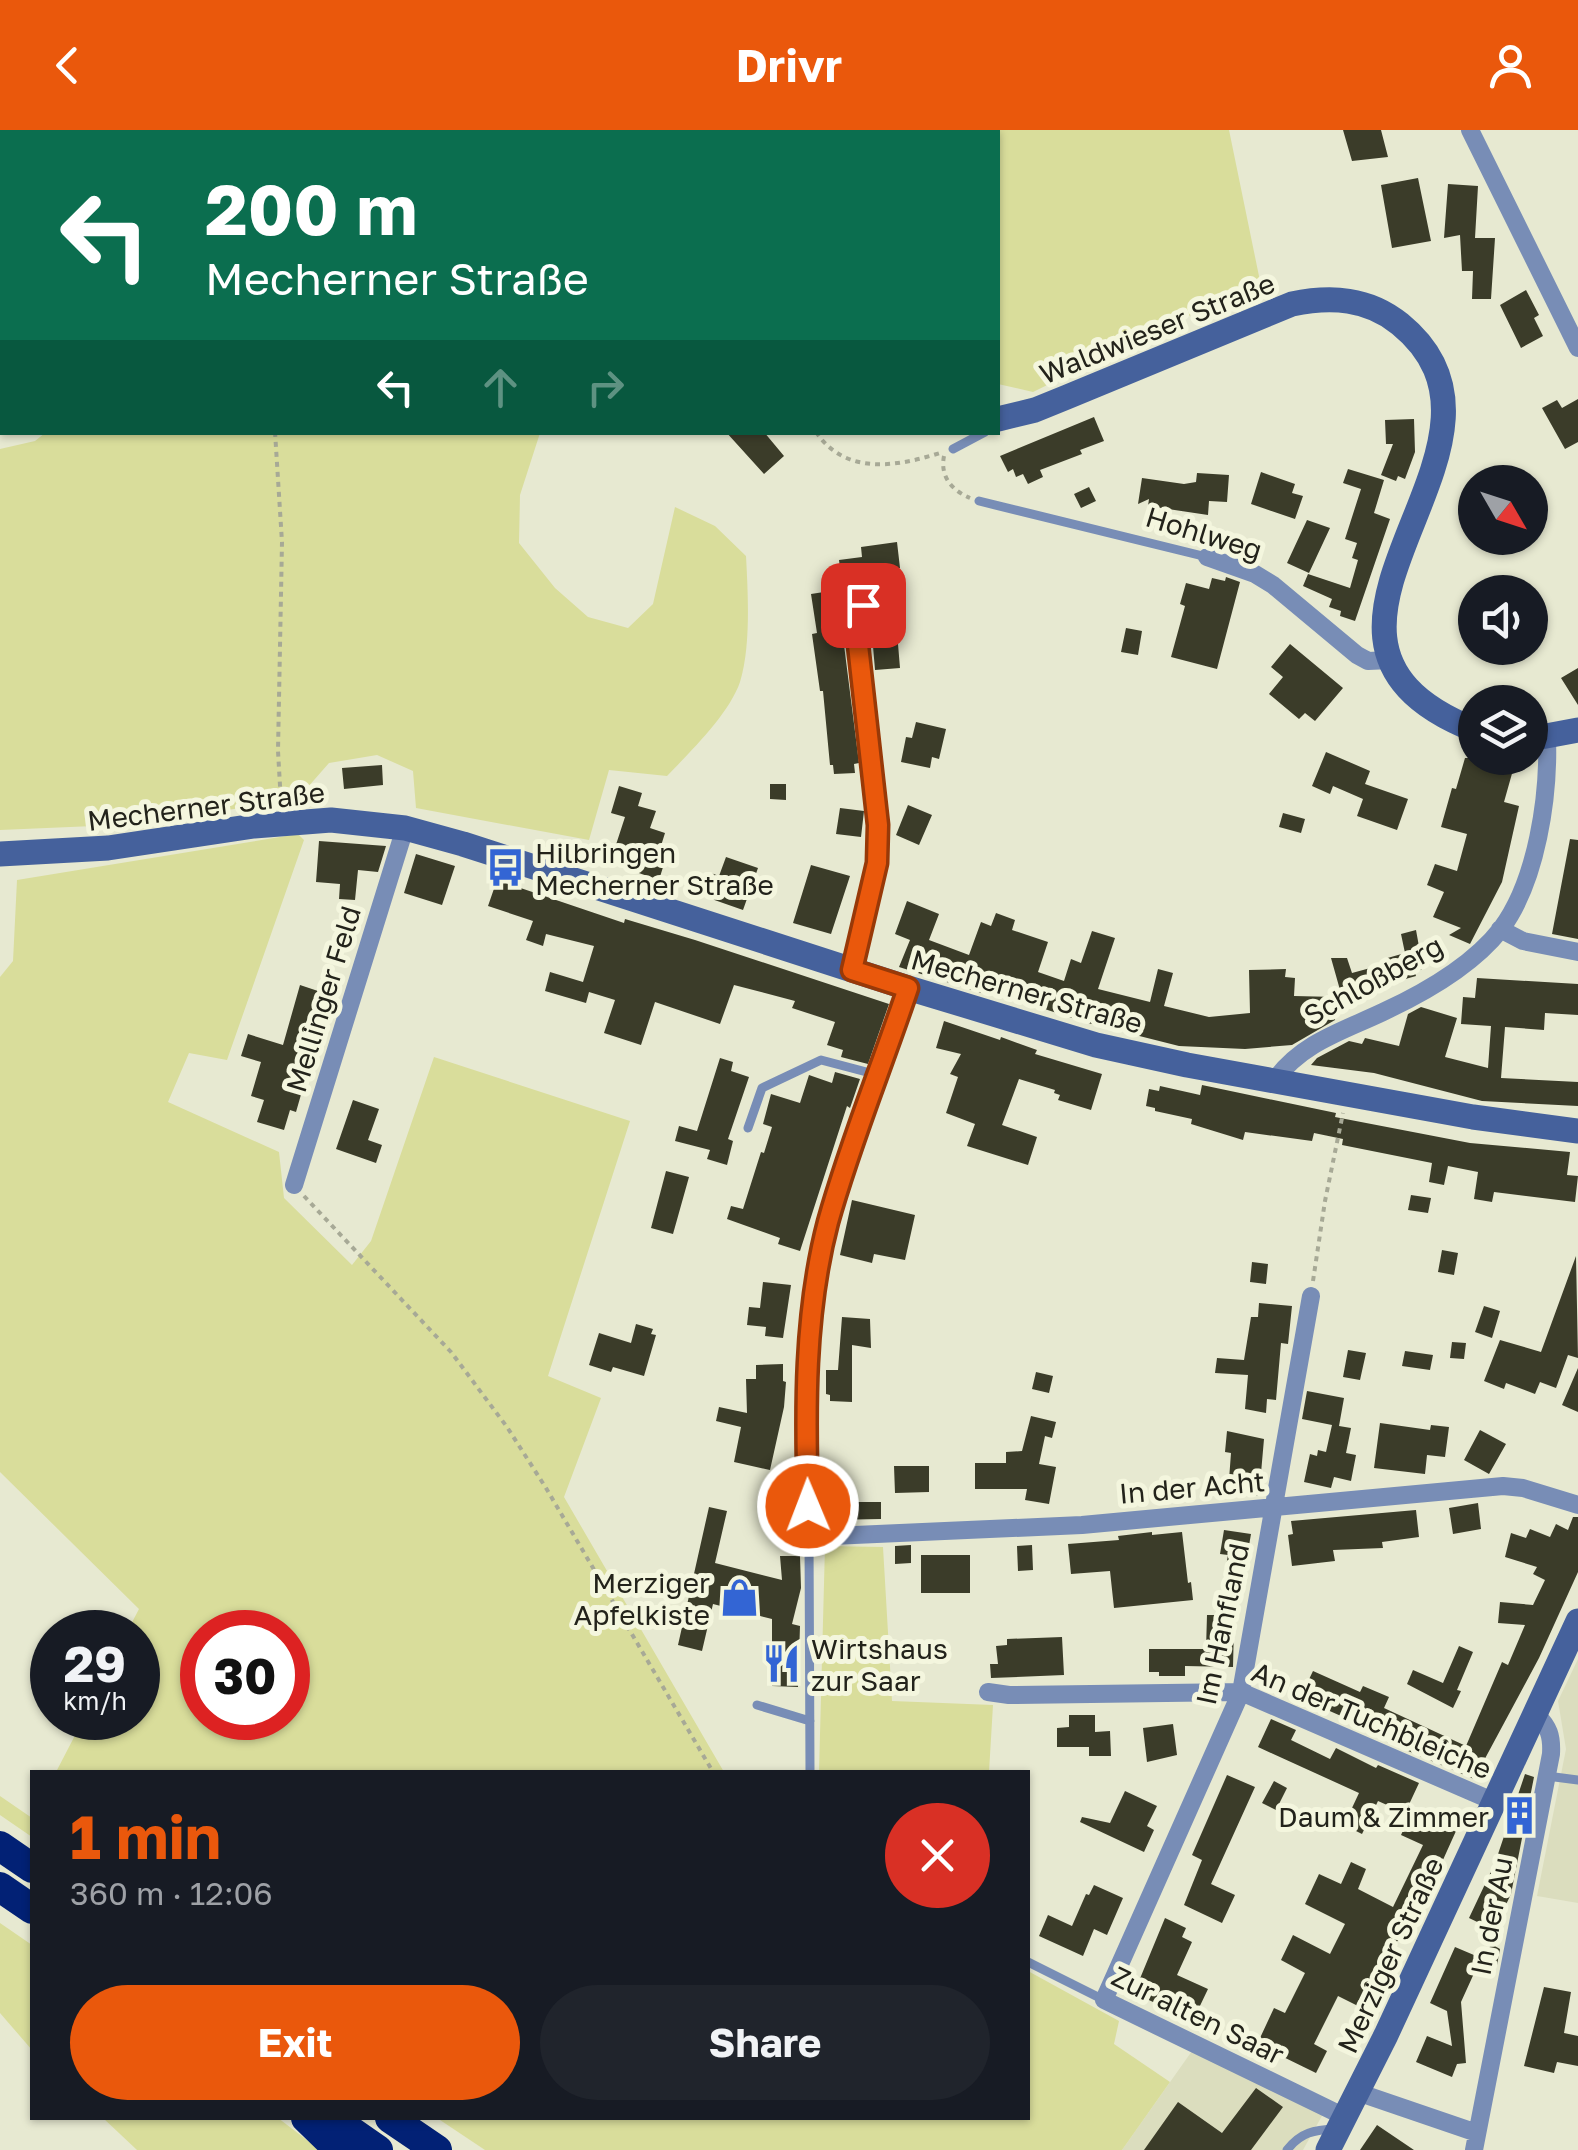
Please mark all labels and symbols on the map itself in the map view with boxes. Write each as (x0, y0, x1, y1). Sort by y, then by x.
street label: Waldwieser Straße (1035, 266, 1279, 390)
north arrow (1458, 465, 1548, 555)
street label: Hohlweg (1142, 500, 1266, 566)
pin (821, 563, 906, 648)
street label: Mecherner Straße (85, 775, 327, 837)
place label: Hilbringen Mecherner Straße (535, 836, 774, 901)
bus stop icon: Hilbringen Mecherner Straße (484, 847, 526, 889)
street label: Mellinger Feld (279, 902, 367, 1096)
street label: Schloßberg (1298, 928, 1448, 1032)
street label: Mecherner Straße (908, 942, 1146, 1040)
position arrow (756, 1454, 860, 1558)
street label: In der Acht (1118, 1464, 1266, 1510)
street label: Im Hanfland (1189, 1540, 1255, 1708)
place label: Merziger Apfelkiste (574, 1566, 710, 1631)
shop icon: Merziger Apfelkiste (719, 1577, 761, 1619)
speed limit sign: 30 (180, 1610, 310, 1740)
place label: Wirtshaus zur Saar (811, 1632, 948, 1697)
restaurant icon: Wirtshaus zur Saar (760, 1643, 802, 1685)
street label: An der Tuchbleiche (1247, 1655, 1497, 1785)
building icon: Daum & Zimmer (1498, 1795, 1540, 1837)
place label: Daum & Zimmer (1278, 1800, 1489, 1833)
street label: Merziger Straße (1330, 1852, 1450, 2058)
street label: In der Au (1463, 1854, 1519, 1978)
street label: Zur alten Saar (1107, 1959, 1290, 2071)

